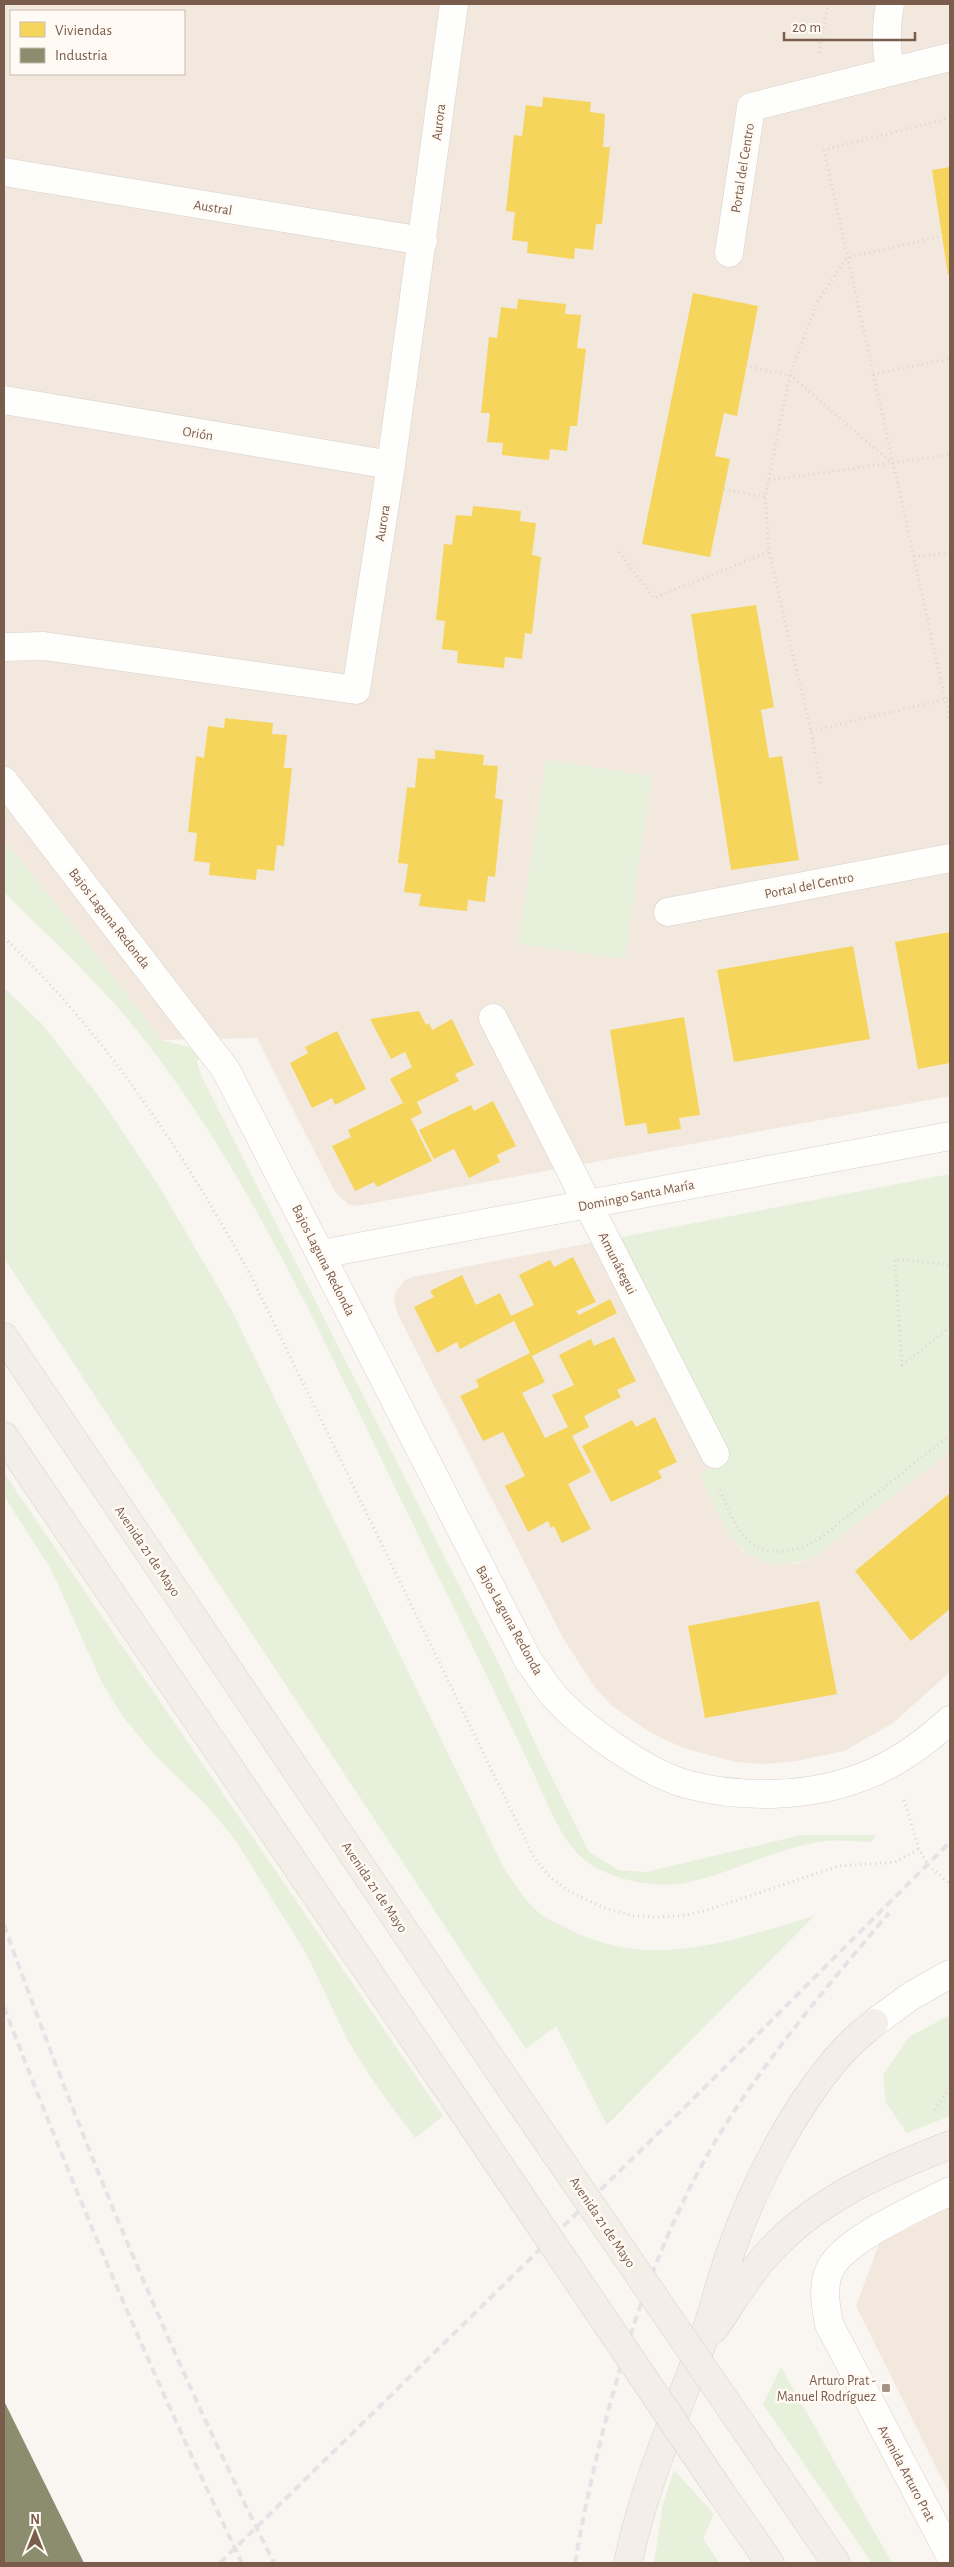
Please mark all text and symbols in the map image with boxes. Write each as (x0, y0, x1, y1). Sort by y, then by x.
legend (10, 10, 185, 75)
scale bar (784, 10, 915, 42)
text: 20 m (792, 20, 821, 35)
text: Viviendas (55, 23, 112, 38)
text: Industria (55, 48, 108, 63)
street label: Aurora (430, 102, 448, 141)
street label: Portal del Centro (729, 122, 757, 214)
street label: Austral (193, 198, 233, 218)
street label: Orión (182, 425, 214, 443)
street label: Aurora (373, 503, 393, 542)
street label: Bajos Laguna Redonda (66, 866, 153, 972)
street label: Portal del Centro (763, 870, 855, 902)
street label: Domingo Santa María (577, 1178, 696, 1214)
street label: Bajos Laguna Redonda (289, 1203, 357, 1319)
street label: Amunátegui (595, 1230, 639, 1297)
street label: Avenida 21 de Mayo (112, 1504, 183, 1600)
street label: Bajos Laguna Redonda (473, 1563, 545, 1678)
street label: Avenida 21 de Mayo (339, 1840, 410, 1936)
street label: Avenida 21 de Mayo (567, 2175, 638, 2271)
place label: Arturo Prat - Manuel Rodríguez (777, 2374, 876, 2404)
marker: Arturo Prat - Manuel Rodríguez (880, 2382, 892, 2394)
street label: Avenida Arturo Prat (875, 2423, 938, 2524)
north arrow (10, 2507, 60, 2557)
text: N (30, 2513, 40, 2527)

